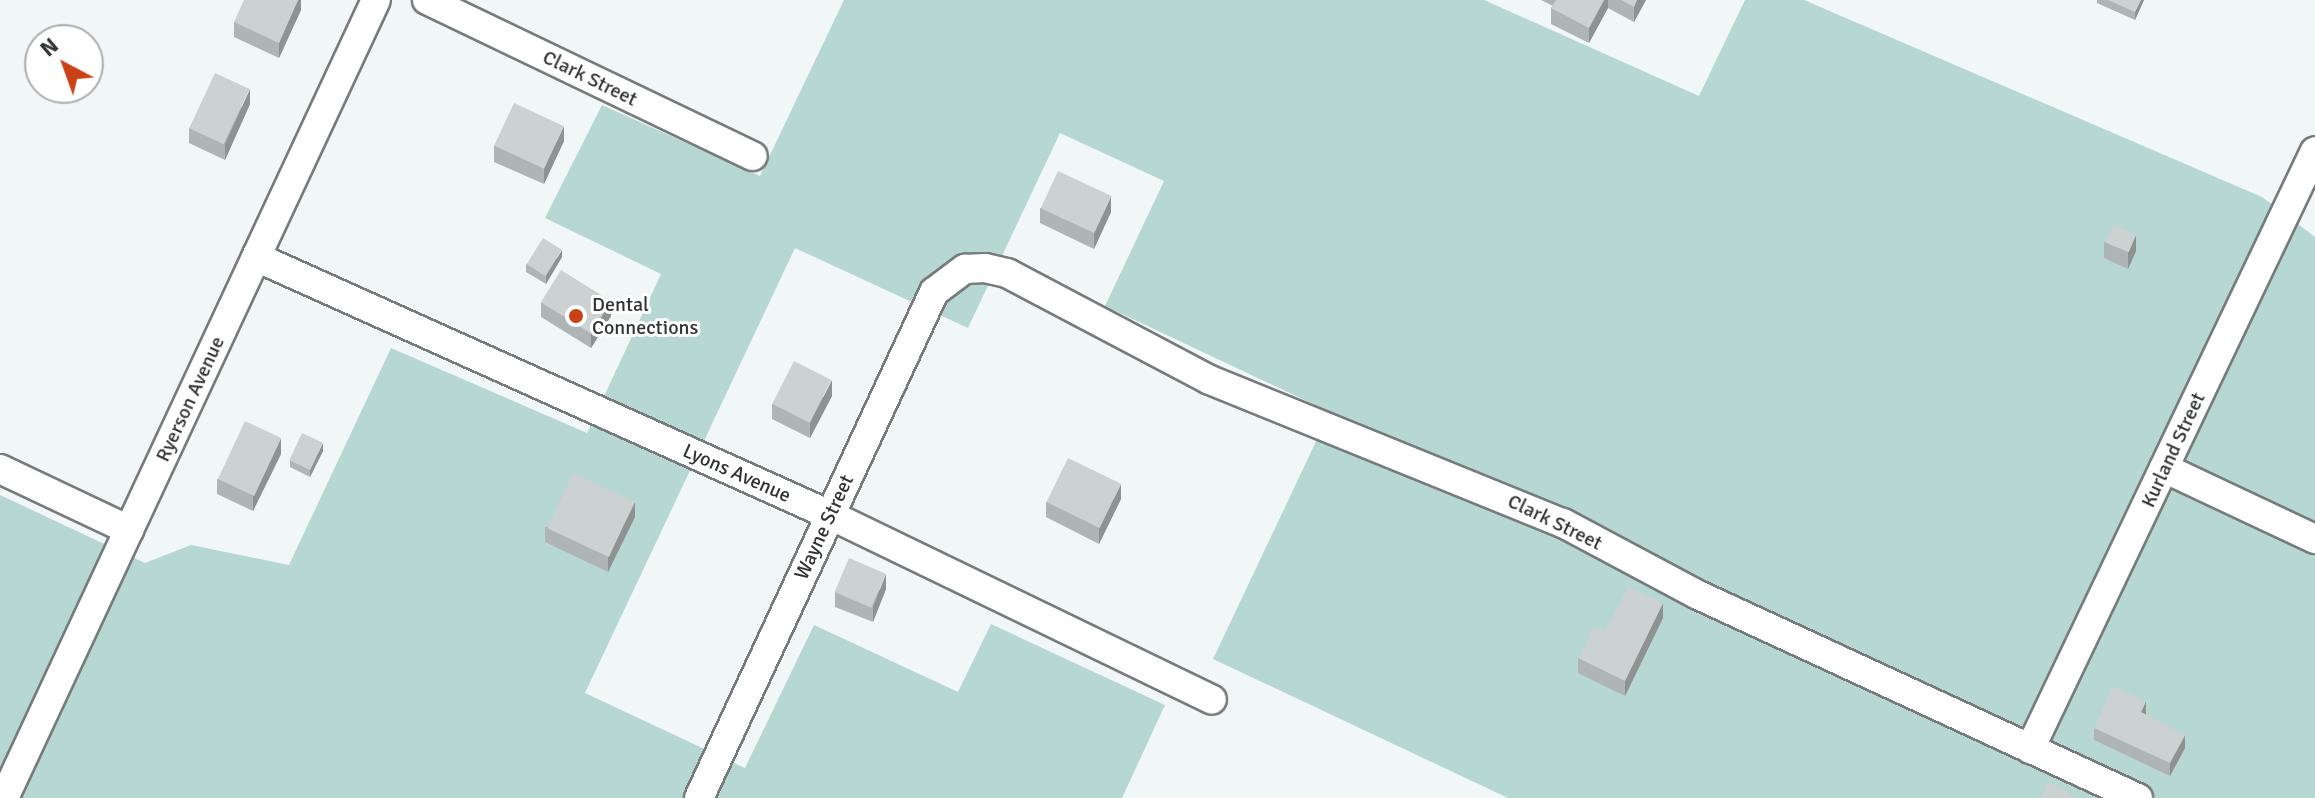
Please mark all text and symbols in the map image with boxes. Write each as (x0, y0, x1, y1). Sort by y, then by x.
north arrow (24, 24, 104, 104)
text: N (35, 32, 64, 62)
street label: Clark Street (539, 45, 641, 111)
place label: Dental Connections (592, 292, 698, 339)
marker: Dental Connections (567, 307, 585, 325)
street label: Ryerson Avenue (150, 333, 230, 465)
street label: Kurland Street (2136, 389, 2210, 511)
street label: Lyons Avenue (679, 439, 795, 507)
street label: Wayne Street (789, 471, 859, 583)
street label: Clark Street (1504, 489, 1606, 555)

